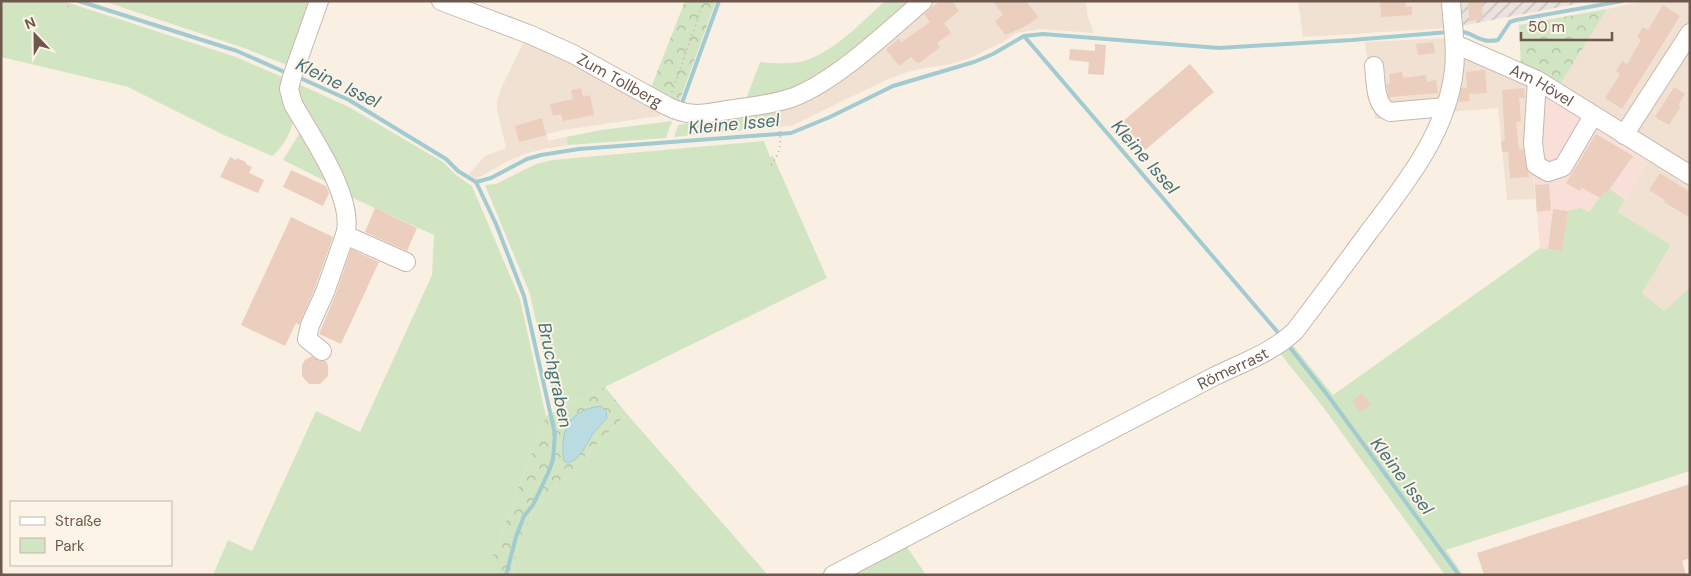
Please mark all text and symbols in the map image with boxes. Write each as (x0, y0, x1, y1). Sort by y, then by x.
north arrow (10, 10, 60, 60)
scale bar (1521, 10, 1612, 42)
text: N (22, 13, 38, 33)
text: 50 m (1528, 17, 1565, 37)
street label: Zum Tollberg (573, 48, 666, 112)
water label: Kleine Issel (292, 52, 385, 114)
street label: Am Hövel (1506, 59, 1577, 111)
water label: Kleine Issel (688, 108, 781, 140)
water label: Kleine Issel (1106, 115, 1185, 200)
water label: Bruchgraben (532, 320, 578, 430)
street label: Römerrast (1194, 342, 1272, 395)
water label: Kleine Issel (1365, 432, 1440, 520)
legend (10, 501, 172, 566)
text: Straße (55, 511, 102, 531)
text: Park (55, 536, 85, 556)

